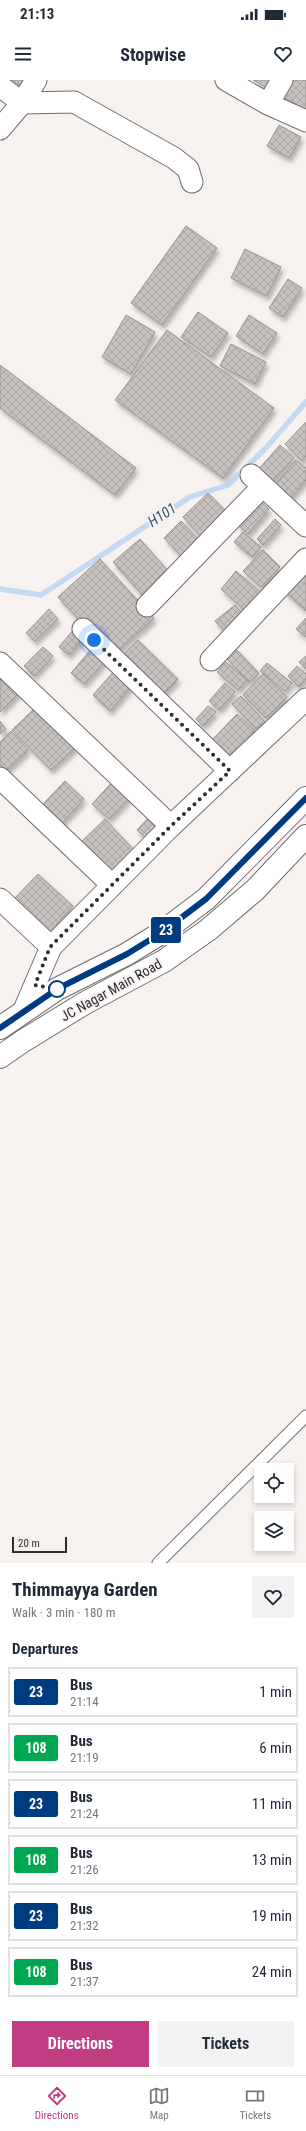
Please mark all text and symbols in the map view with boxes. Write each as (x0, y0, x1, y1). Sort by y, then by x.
text: 21:13 (20, 5, 54, 23)
icon: menu (12, 43, 34, 65)
icon: heart (272, 43, 294, 65)
text: Stopwise (120, 44, 186, 65)
water label: H101 (144, 499, 180, 531)
your location (84, 630, 104, 650)
line badge: 23 (148, 917, 184, 943)
text: 23 (159, 922, 173, 938)
street label: JC Nagar Main Road (58, 956, 164, 1024)
unlabelled marker (48, 980, 66, 998)
map controls (254, 1463, 294, 1551)
button: locate (254, 1463, 294, 1503)
button: layers (254, 1511, 294, 1551)
scale bar (12, 1535, 67, 1554)
text: 20 m (18, 1537, 40, 1550)
button: heart (252, 1576, 294, 1618)
text: Thimmayya Garden (12, 1578, 158, 1601)
text: Walk · 3 min · 180 m (12, 1605, 116, 1620)
text: Departures (12, 1640, 78, 1658)
text: Bus (70, 1676, 93, 1694)
text: 1 min (259, 1683, 292, 1701)
text: 23 (29, 1684, 43, 1700)
text: 21:14 (70, 1694, 99, 1709)
text: Bus (70, 1732, 93, 1750)
text: 6 min (259, 1739, 292, 1757)
text: 108 (25, 1740, 47, 1756)
text: 21:19 (70, 1750, 99, 1765)
text: Bus (70, 1788, 93, 1806)
text: 11 min (252, 1795, 292, 1813)
text: 23 (29, 1796, 43, 1812)
text: 21:24 (70, 1806, 99, 1821)
text: Bus (70, 1844, 93, 1862)
text: 13 min (252, 1851, 292, 1869)
text: 108 (25, 1852, 47, 1868)
text: 21:26 (70, 1862, 99, 1877)
text: Bus (70, 1900, 93, 1918)
text: 19 min (252, 1907, 292, 1925)
text: 23 (29, 1908, 43, 1924)
text: 21:32 (70, 1918, 99, 1933)
text: Bus (70, 1956, 93, 1974)
text: 24 min (252, 1963, 292, 1981)
text: 108 (25, 1964, 47, 1980)
text: 21:37 (70, 1974, 99, 1989)
button: Directions (12, 2021, 149, 2067)
button: Tickets (157, 2021, 294, 2067)
tab: Directions (35, 2085, 79, 2122)
tab: Map (148, 2085, 170, 2122)
tab: Tickets (240, 2085, 271, 2122)

